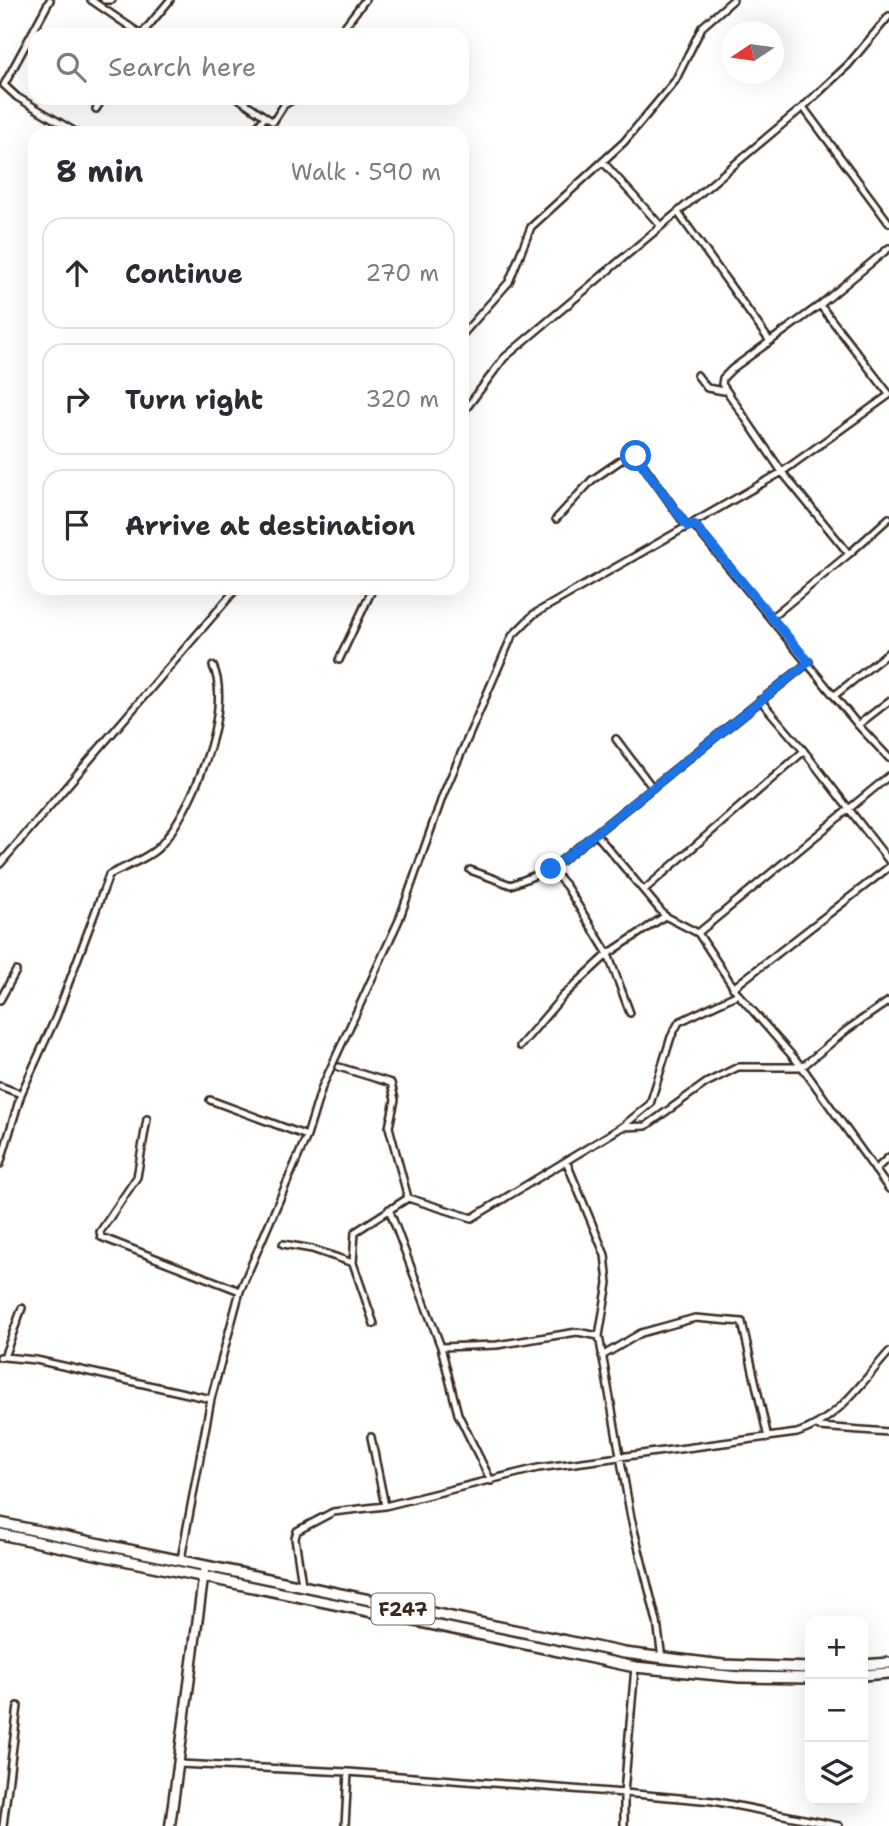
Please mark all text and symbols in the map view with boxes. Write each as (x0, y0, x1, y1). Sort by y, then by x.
north arrow (721, 21, 784, 84)
search box (28, 28, 469, 105)
icon: search (52, 48, 90, 86)
text: Search here (108, 49, 257, 84)
text: 8 min (56, 151, 143, 192)
text: Walk · 590 m (291, 157, 441, 187)
icon: ahead (58, 254, 96, 292)
text: Continue (125, 256, 243, 291)
text: 270 m (365, 258, 439, 288)
icon: right (58, 380, 96, 418)
text: Turn right (125, 382, 263, 417)
text: 320 m (365, 384, 439, 414)
route start (620, 440, 651, 471)
icon: arrive (58, 506, 96, 544)
text: Arrive at destination (125, 508, 415, 543)
route end (535, 853, 566, 884)
road number: F247 (372, 1594, 434, 1624)
map controls (805, 1616, 868, 1805)
button: + (805, 1616, 868, 1679)
button: − (805, 1679, 868, 1742)
button: layers (805, 1742, 868, 1805)

